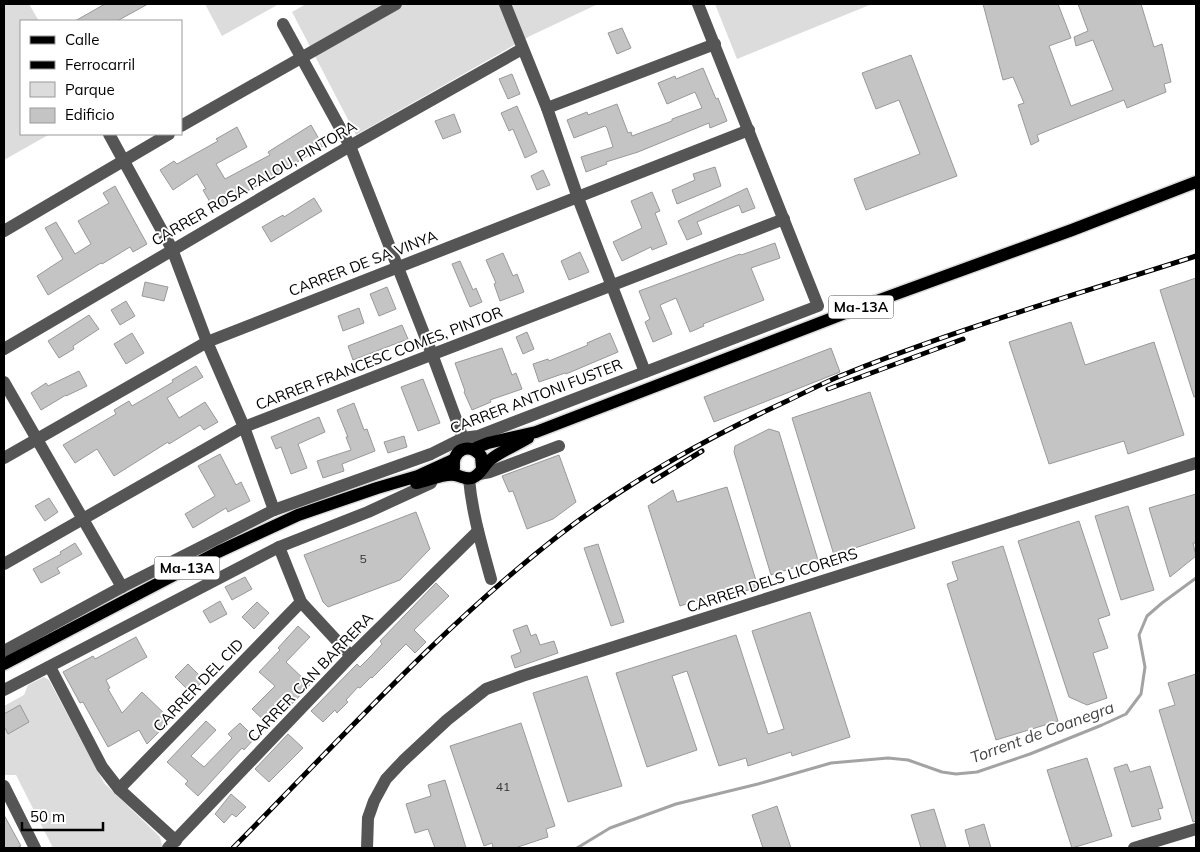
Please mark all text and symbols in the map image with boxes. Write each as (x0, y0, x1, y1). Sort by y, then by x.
legend (20, 20, 182, 135)
text: Calle (65, 30, 99, 49)
text: Ferrocarril (65, 55, 135, 74)
text: Parque (65, 80, 115, 99)
text: Edificio (65, 105, 115, 124)
street label: CARRER ROSA PALOU, PINTORA (148, 116, 360, 250)
street label: CARRER DE SA VINYA (286, 226, 440, 300)
road number: Ma-13A (828, 296, 894, 318)
street label: CARRER FRANCESC COMES, PINTOR (253, 302, 505, 414)
street label: CARRER ANTONI FUSTER (447, 354, 625, 438)
street label: CARRER DELS LICORERS (684, 543, 860, 617)
house number: 5 (359, 551, 367, 566)
road number: Ma-13A (154, 556, 220, 580)
street label: CARRER CAN BARRERA (243, 608, 377, 746)
street label: CARRER DEL CID (149, 634, 247, 736)
water label: Torrent de Coanegra (967, 697, 1117, 767)
house number: 41 (496, 779, 510, 794)
scale bar (22, 800, 104, 832)
text: 50 m (30, 807, 65, 826)

